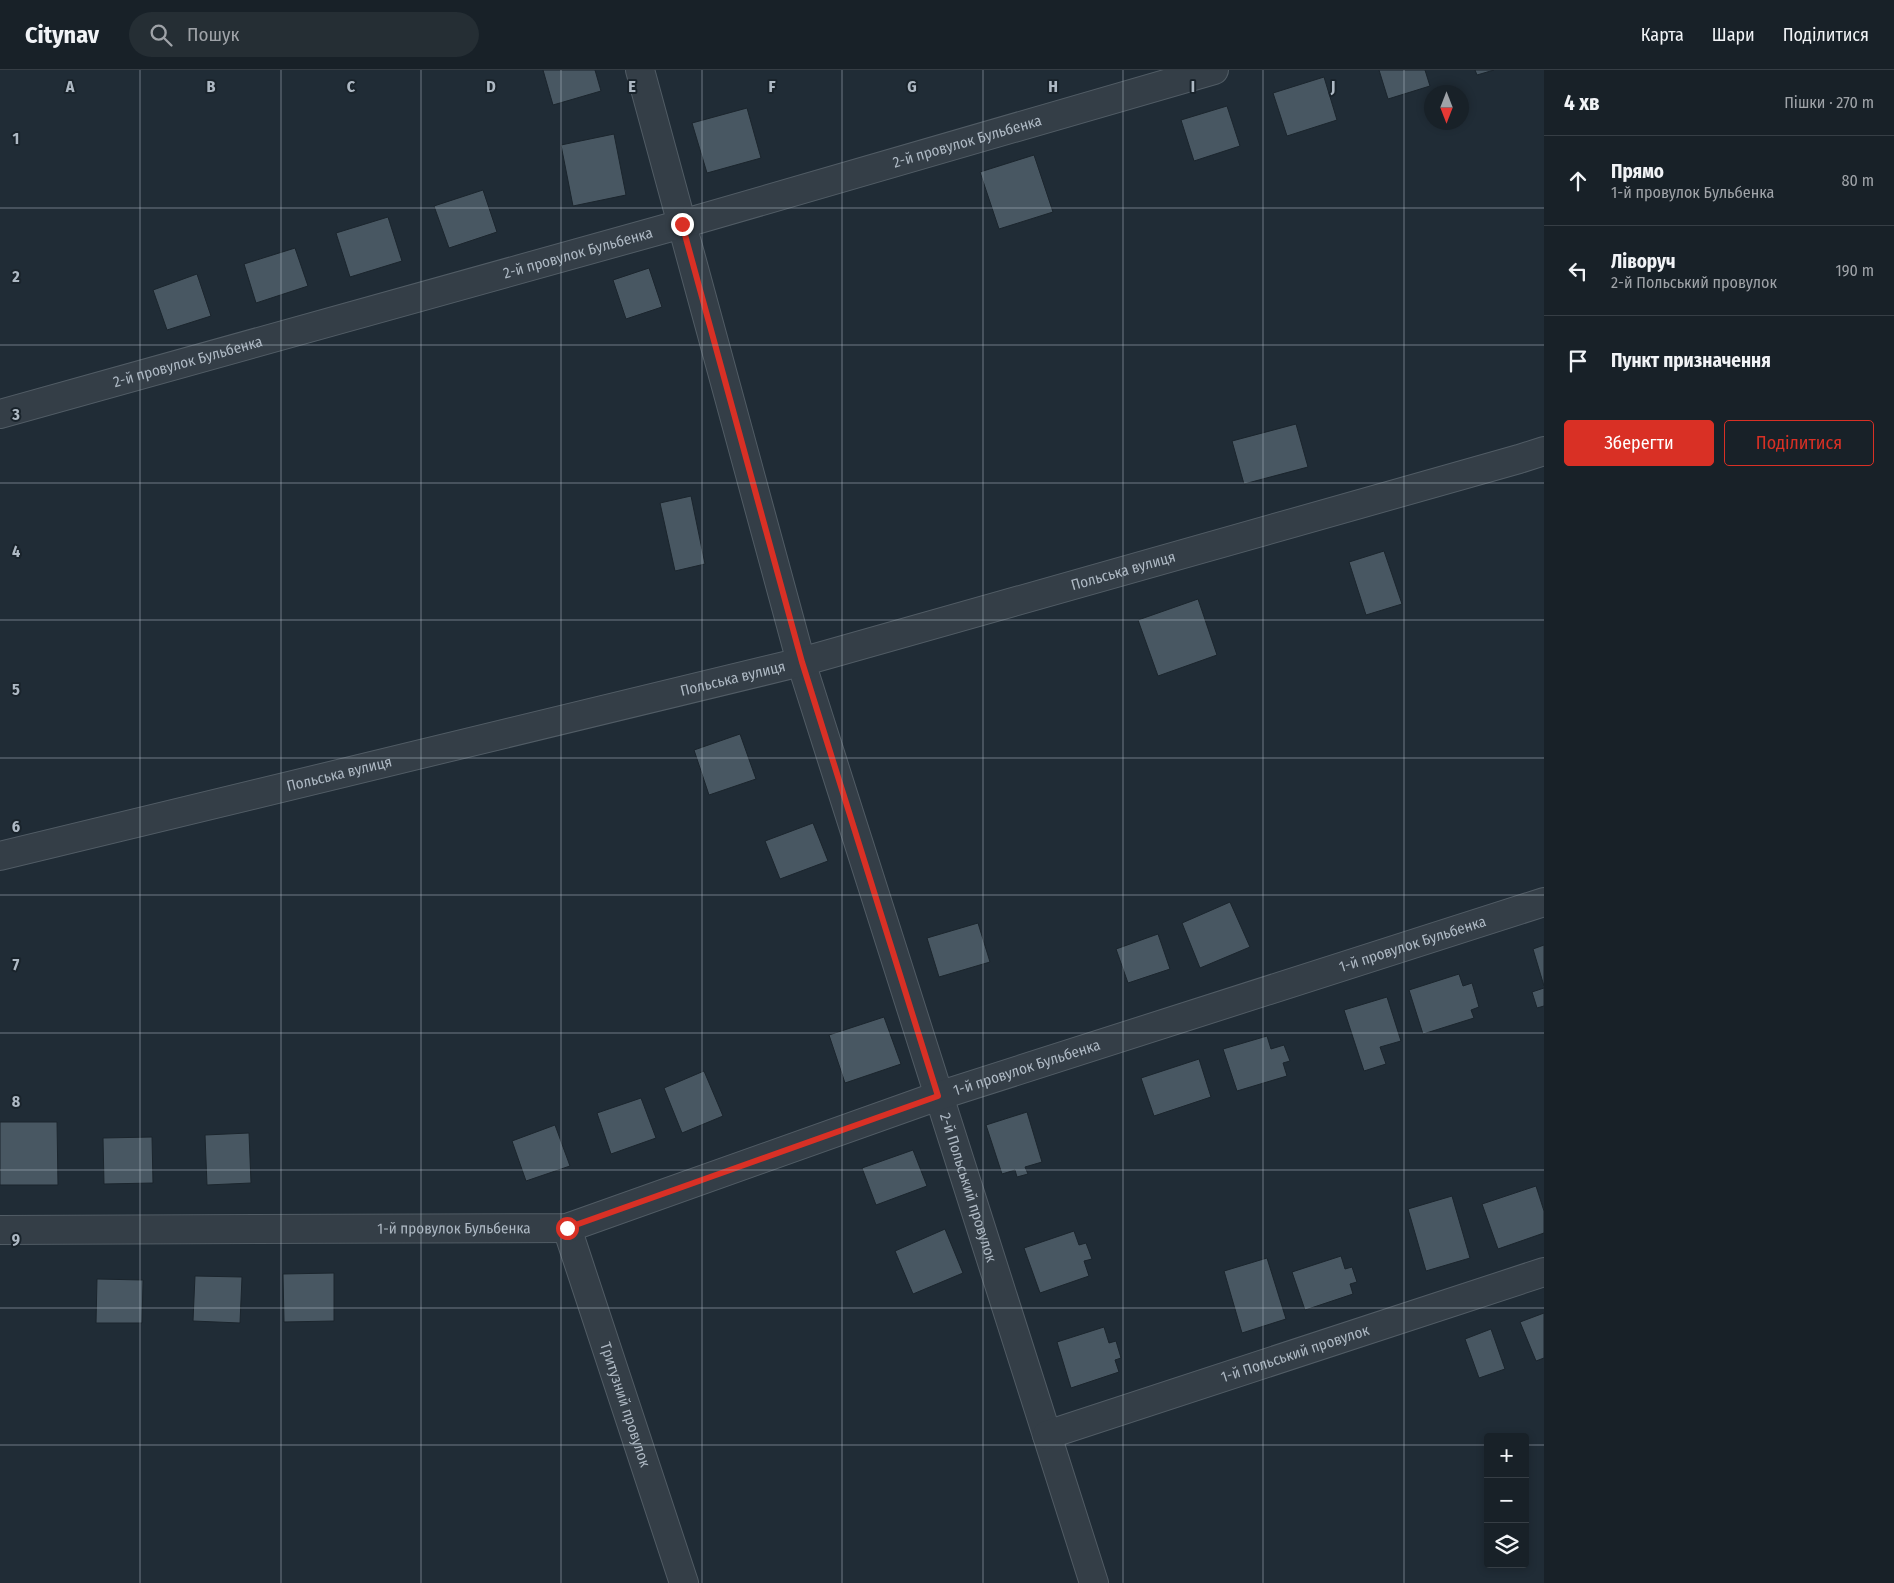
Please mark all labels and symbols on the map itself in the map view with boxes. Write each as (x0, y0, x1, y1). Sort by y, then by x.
text: A (65, 77, 75, 96)
text: B (207, 77, 216, 96)
text: C (347, 77, 356, 96)
text: D (486, 77, 496, 96)
text: E (628, 77, 636, 96)
text: F (768, 77, 776, 96)
text: G (907, 77, 917, 96)
text: H (1048, 77, 1058, 96)
text: I (1191, 77, 1195, 96)
text: J (1330, 77, 1335, 96)
north arrow (1424, 85, 1469, 130)
street label: 2-й провулок Бульбенка (891, 111, 1044, 171)
text: 1 (13, 129, 19, 148)
route end (671, 213, 694, 236)
street label: 2-й провулок Бульбенка (501, 224, 655, 282)
text: 2 (11, 267, 20, 286)
street label: 2-й провулок Бульбенка (111, 332, 264, 391)
text: 3 (11, 405, 20, 424)
text: 4 (12, 542, 20, 561)
street label: Польська вулиця (1069, 548, 1177, 594)
street label: Польська вулиця (678, 657, 787, 700)
text: 5 (12, 680, 20, 699)
street label: Польська вулиця (285, 752, 394, 795)
text: 6 (12, 817, 20, 836)
street label: 1-й провулок Бульбенка (1337, 912, 1488, 976)
text: 7 (13, 955, 20, 974)
street label: 1-й провулок Бульбенка (951, 1036, 1103, 1100)
text: 8 (12, 1092, 21, 1111)
street label: 2-й Польський провулок (936, 1111, 1000, 1264)
route start (556, 1217, 579, 1240)
street label: 1-й провулок Бульбенка (377, 1219, 531, 1238)
text: 9 (12, 1230, 20, 1249)
street label: 1-й Польський провулок (1219, 1321, 1371, 1386)
street label: Тритузний провулок (596, 1340, 654, 1469)

